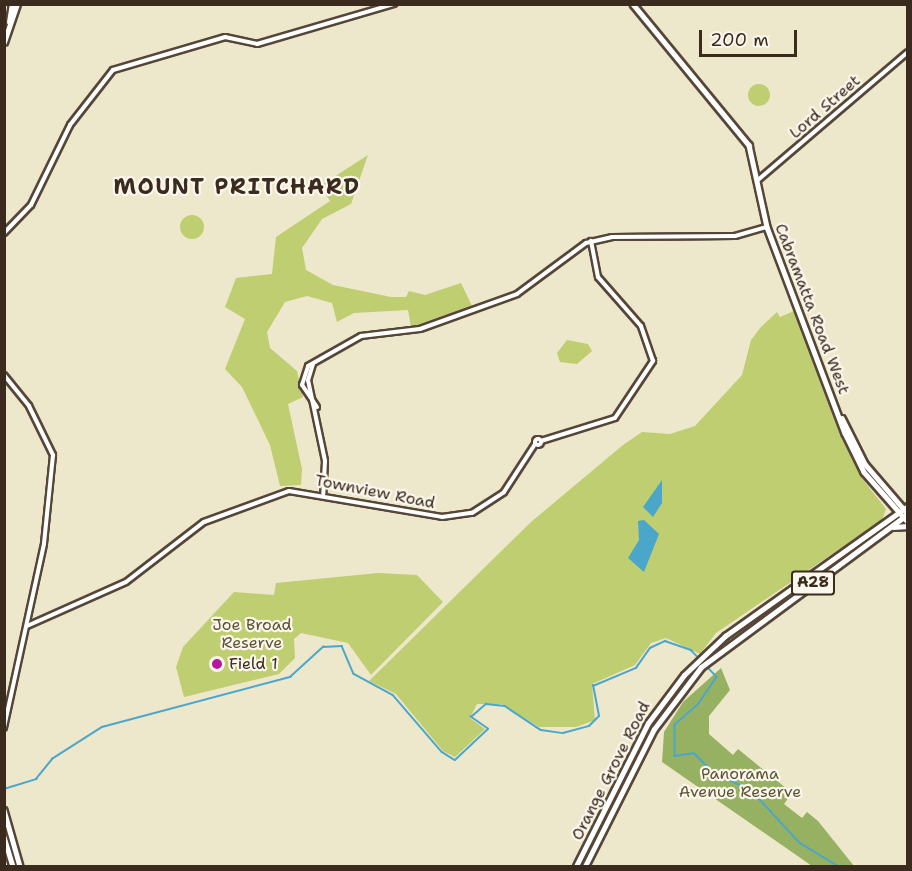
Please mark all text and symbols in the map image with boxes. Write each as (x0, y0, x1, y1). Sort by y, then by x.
scale bar (702, 18, 800, 56)
text: 200 m (710, 28, 769, 52)
street label: Lord Street (786, 71, 864, 143)
district label: MOUNT PRITCHARD (113, 174, 361, 200)
street label: Cabramatta Road West (771, 221, 853, 397)
street label: Townview Road (313, 471, 437, 513)
road number: A28 (790, 571, 836, 595)
park label: Joe Broad Reserve (212, 615, 292, 653)
place label: Field 1 (229, 654, 278, 674)
marker: Field 1 (210, 657, 224, 671)
street label: Orange Grove Road (568, 698, 654, 844)
park label: Panorama Avenue Reserve (679, 764, 801, 802)

